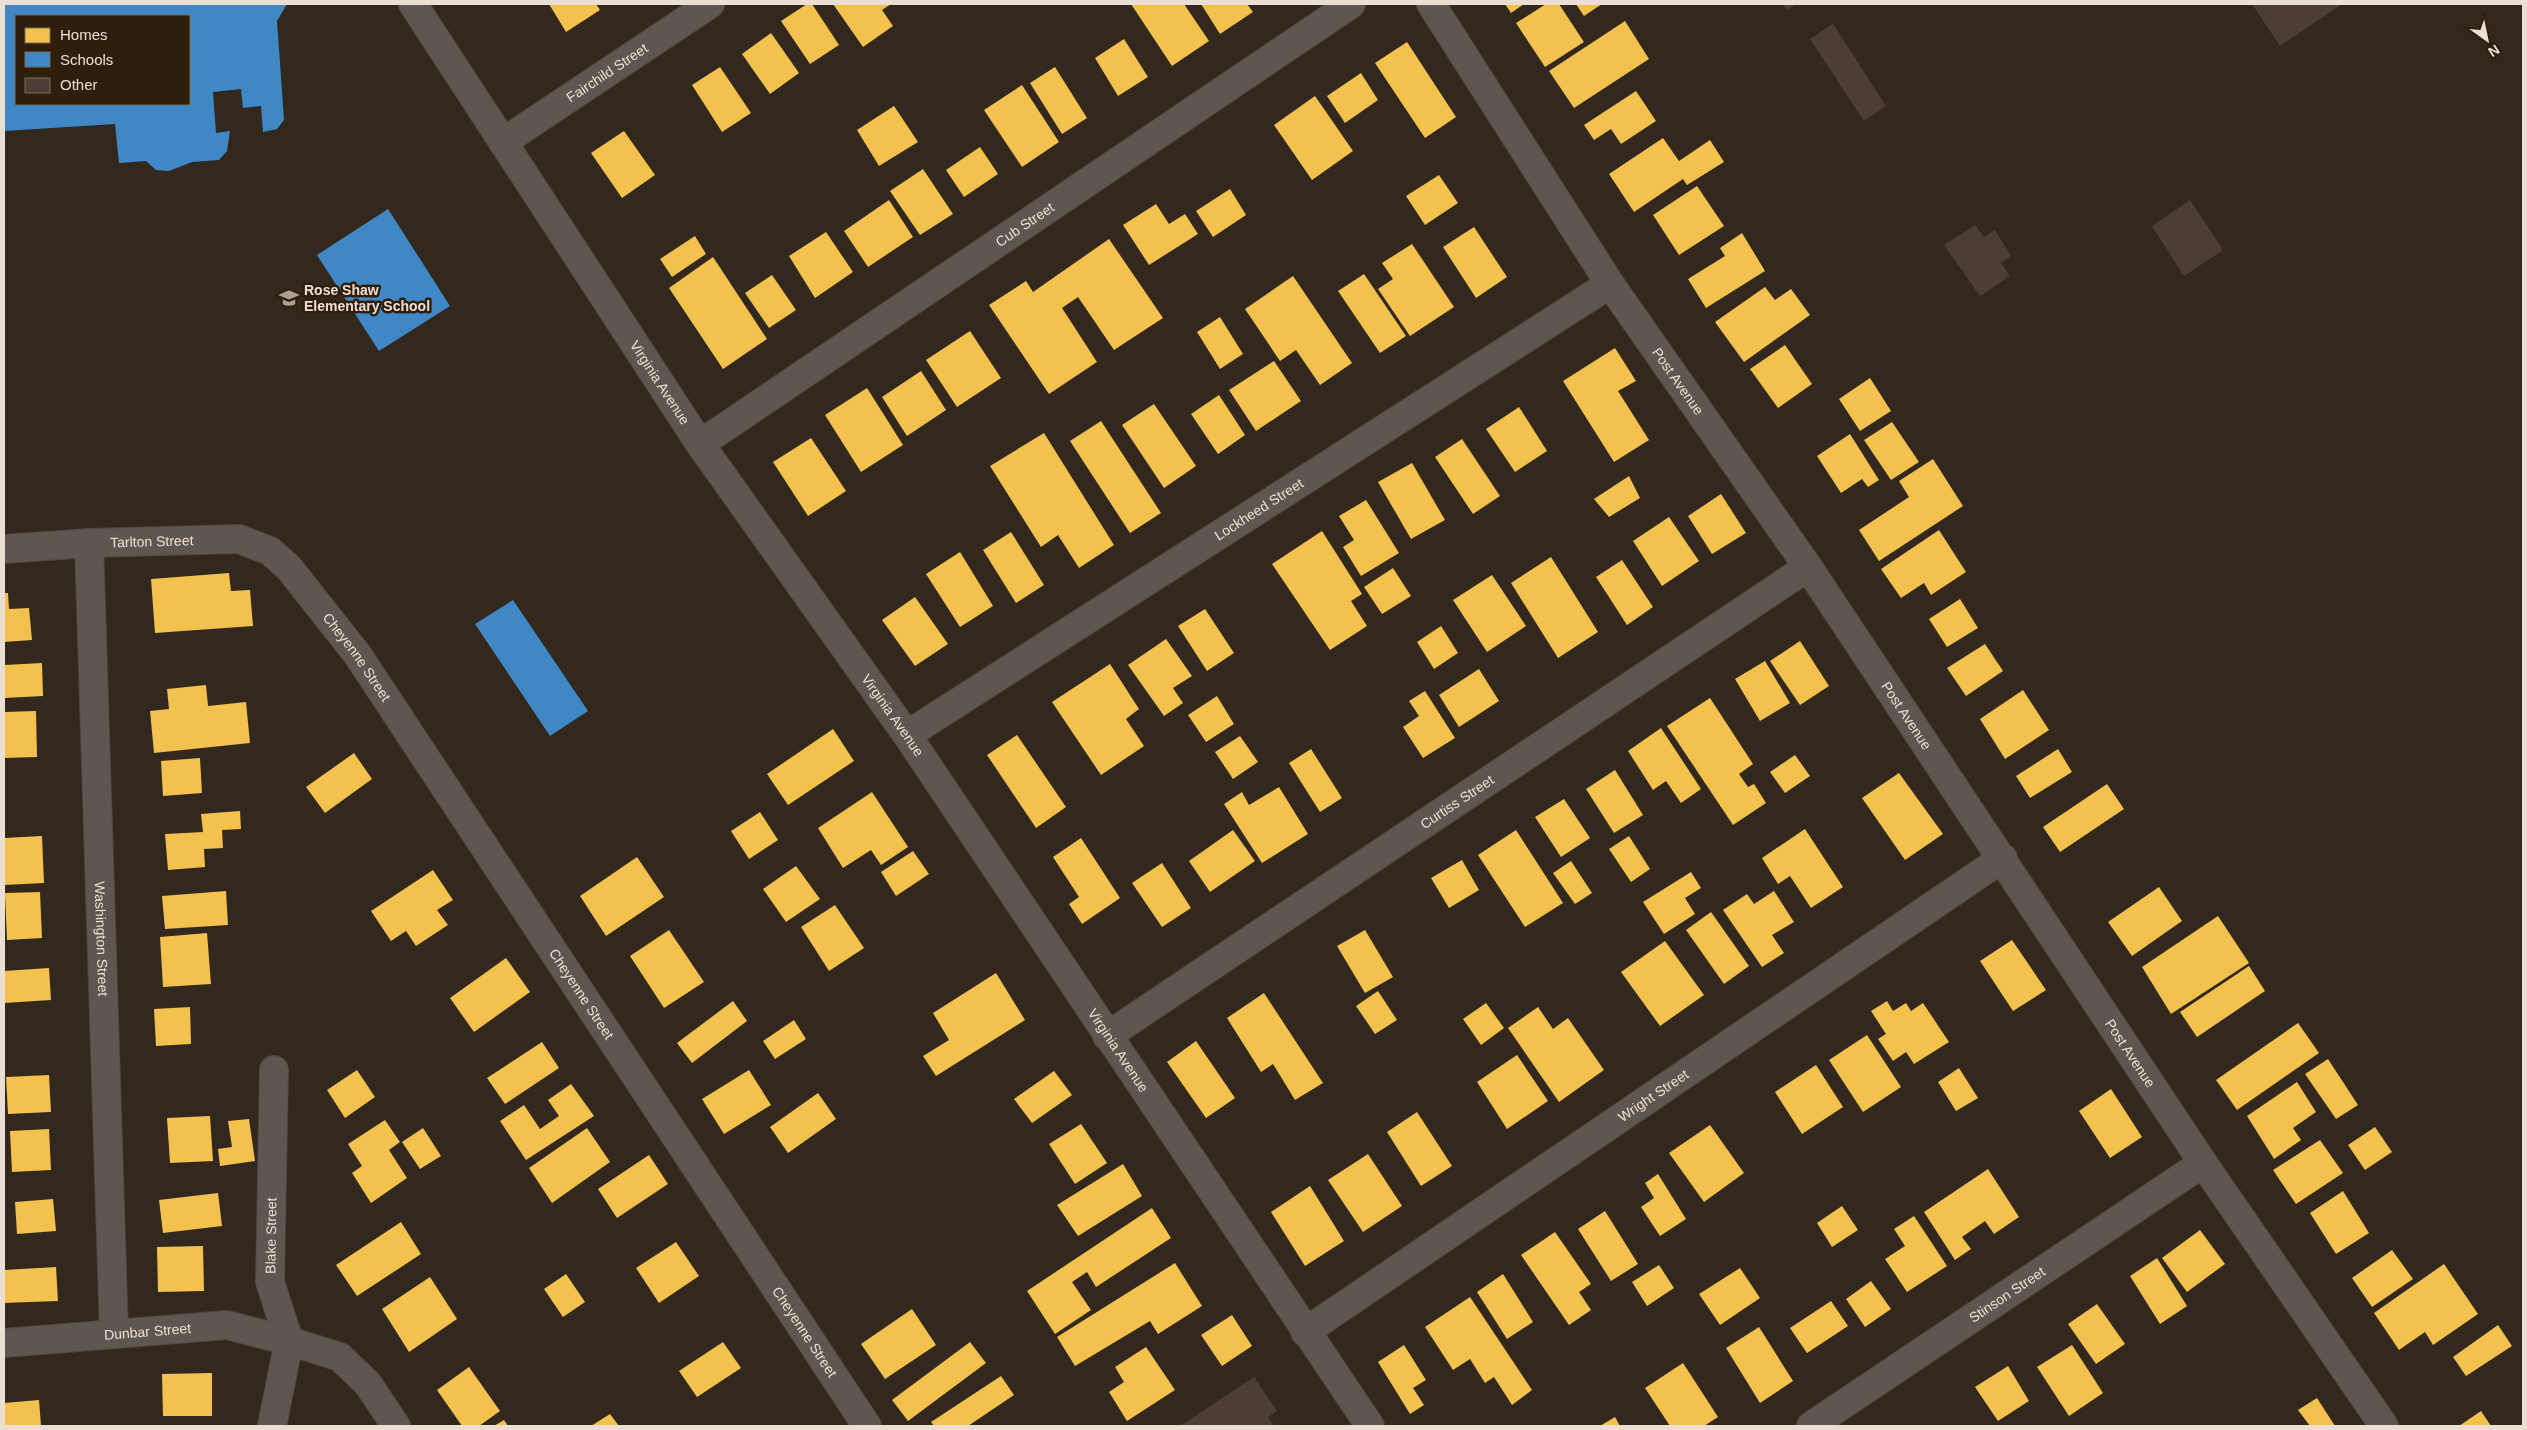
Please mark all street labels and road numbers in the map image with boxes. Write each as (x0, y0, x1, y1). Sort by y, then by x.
street label: Fairchild Street (563, 40, 651, 105)
street label: Cub Street (993, 199, 1057, 250)
street label: Virginia Avenue (627, 338, 693, 428)
street label: Post Avenue (1649, 345, 1707, 418)
street label: Lockheed Street (1212, 475, 1306, 544)
street label: Tarlton Street (110, 532, 194, 550)
street label: Cheyenne Street (320, 610, 394, 704)
street label: Virginia Avenue (858, 671, 927, 760)
street label: Post Avenue (1878, 678, 1935, 753)
street label: Curtiss Street (1417, 772, 1497, 832)
street label: Washington Street (92, 881, 111, 997)
street label: Cheyenne Street (546, 946, 617, 1042)
street label: Virginia Avenue (1085, 1006, 1152, 1095)
street label: Post Avenue (2102, 1016, 2159, 1090)
street label: Wright Street (1615, 1066, 1692, 1125)
street label: Blake Street (262, 1197, 280, 1274)
street label: Stinson Street (1966, 1263, 2048, 1326)
street label: Cheyenne Street (769, 1284, 841, 1380)
street label: Dunbar Street (103, 1320, 192, 1343)

